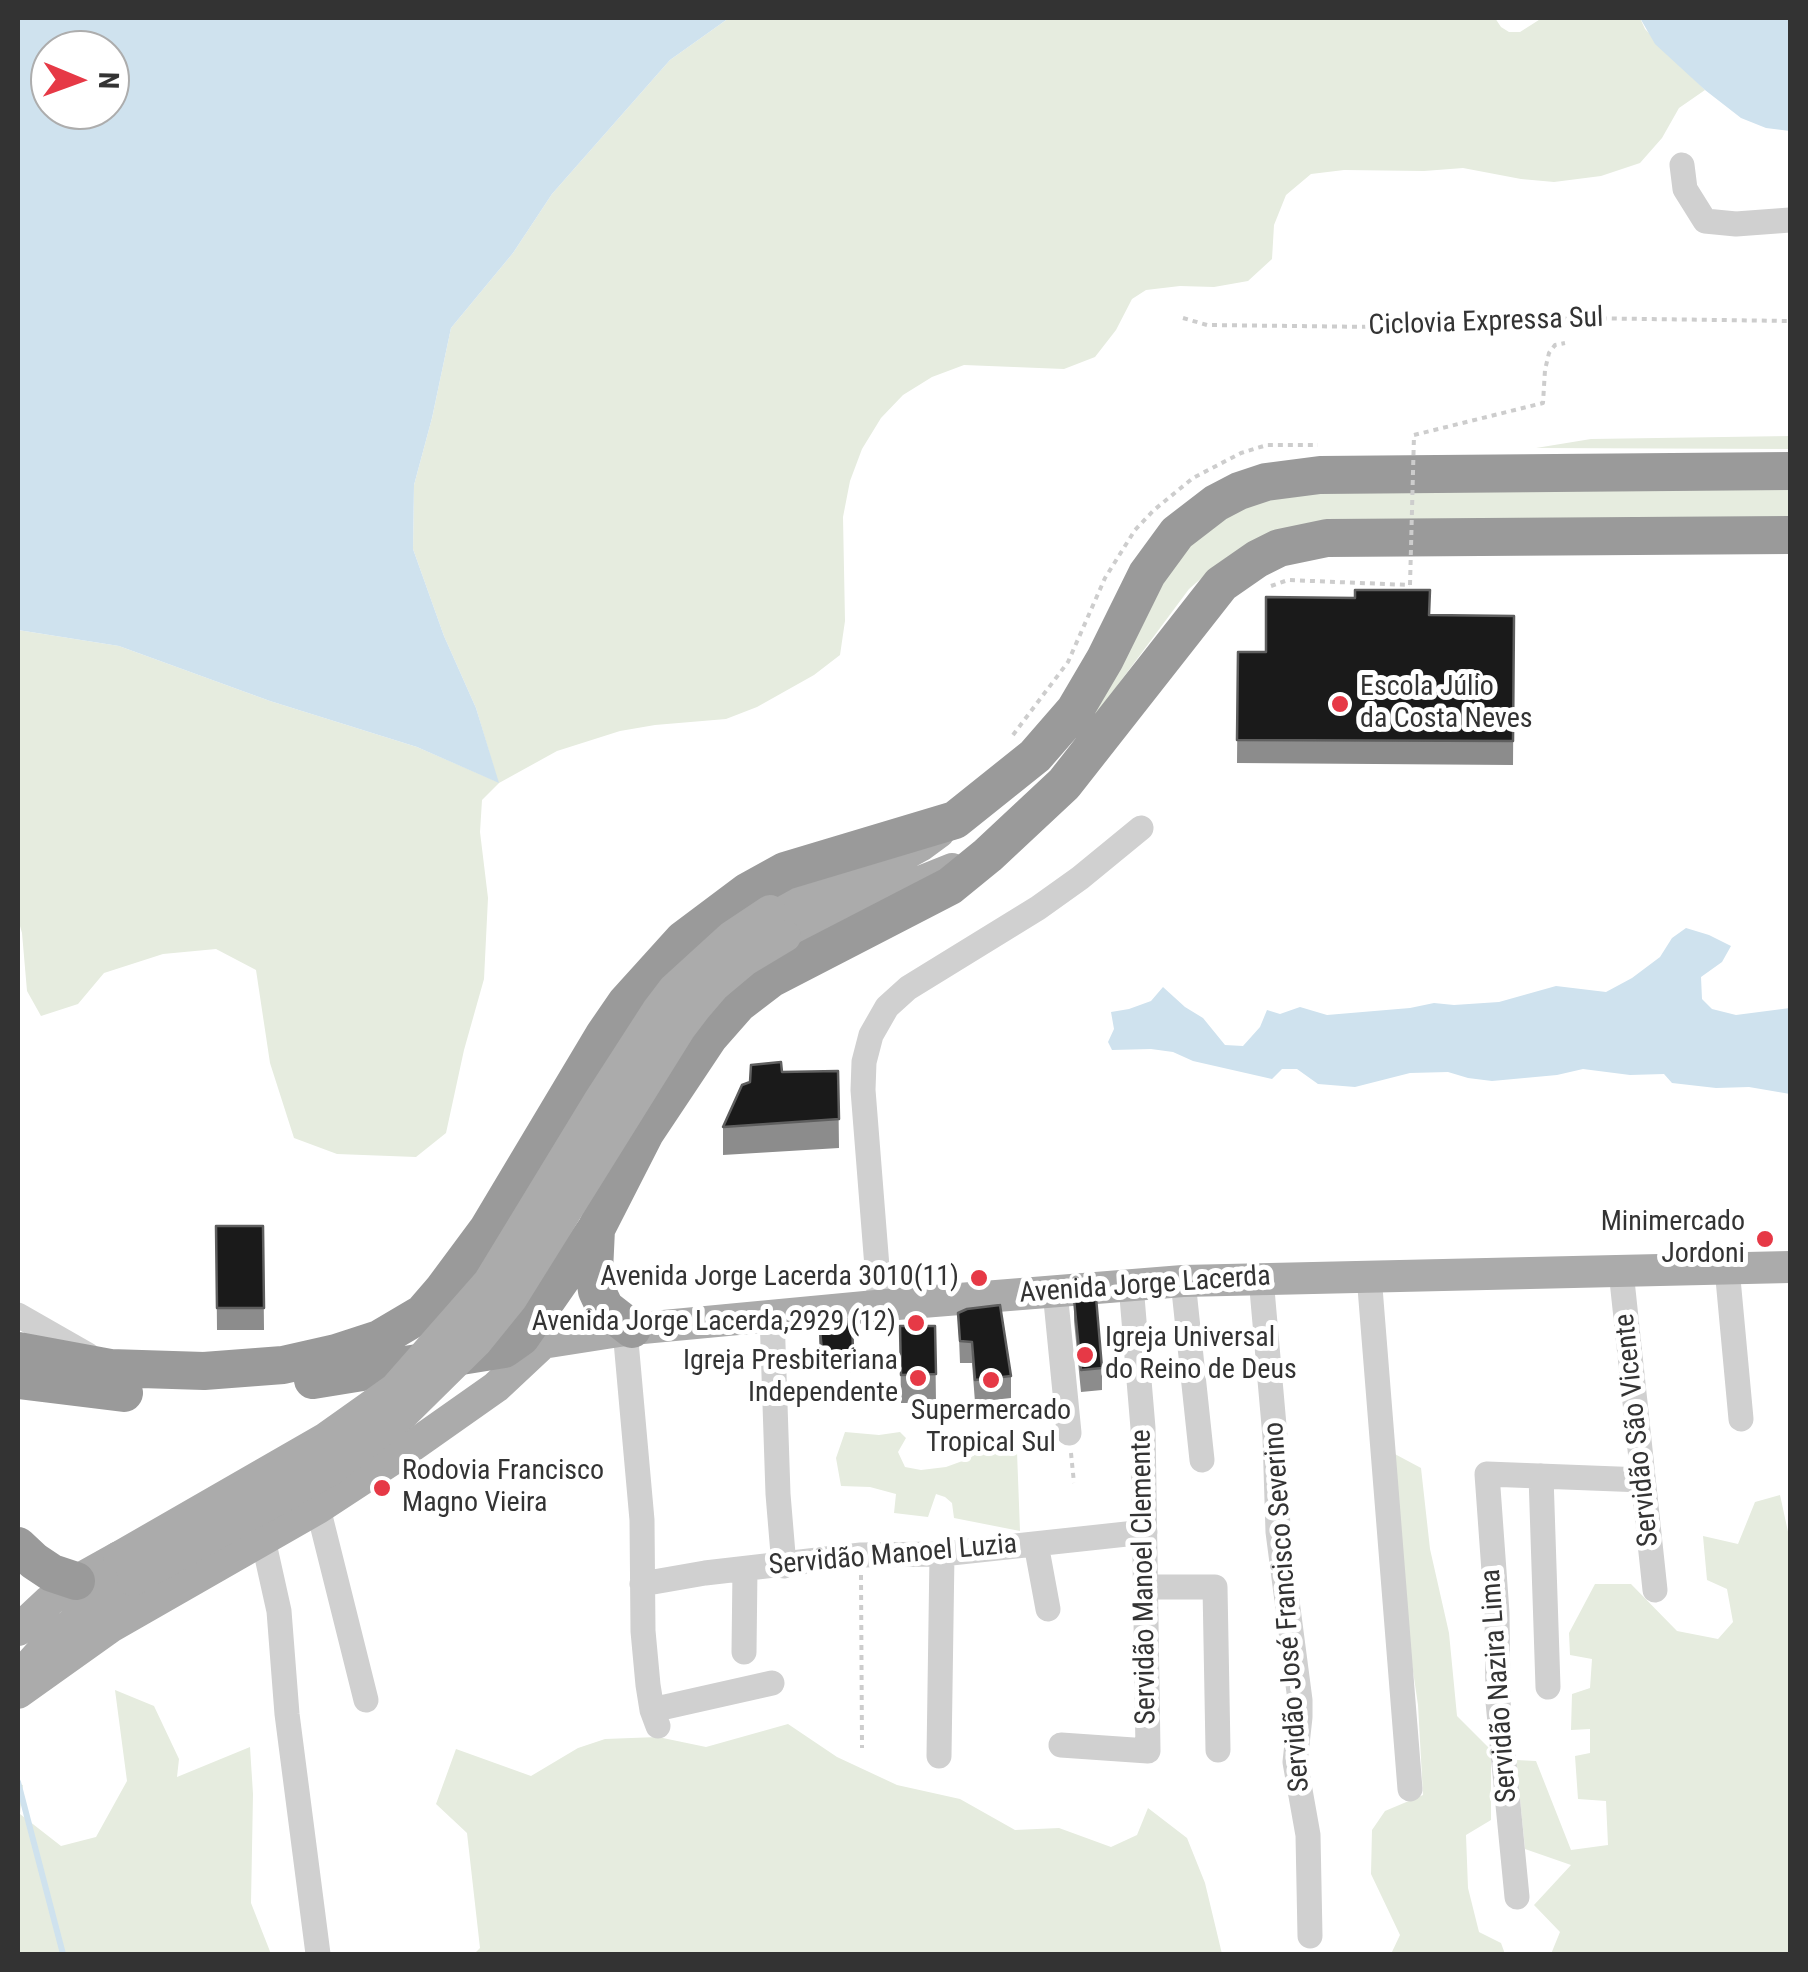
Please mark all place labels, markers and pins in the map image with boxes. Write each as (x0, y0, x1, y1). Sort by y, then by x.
place label: Escola Júlio da Costa Neves (1360, 671, 1533, 737)
marker: Escola Júlio da Costa Neves (1329, 693, 1351, 715)
place label: Minimercado Jordoni (1601, 1206, 1745, 1272)
marker: Minimercado Jordoni (1754, 1228, 1776, 1250)
place label: Avenida Jorge Lacerda 3010(11) (600, 1261, 959, 1295)
marker: Avenida Jorge Lacerda 3010(11) (968, 1267, 990, 1289)
place label: Avenida Jorge Lacerda,2929 (12) (532, 1306, 896, 1340)
marker: Avenida Jorge Lacerda,2929 (12) (905, 1312, 927, 1334)
place label: Igreja Universal do Reino de Deus (1105, 1322, 1297, 1388)
marker: Igreja Universal do Reino de Deus (1074, 1344, 1096, 1366)
place label: Igreja Presbiteriana Independente (683, 1345, 898, 1411)
marker: Igreja Presbiteriana Independente (907, 1367, 929, 1389)
marker: Supermercado Tropical Sul (980, 1369, 1002, 1391)
place label: Supermercado Tropical Sul (911, 1395, 1071, 1461)
place label: Rodovia Francisco Magno Vieira (402, 1455, 604, 1521)
marker: Rodovia Francisco Magno Vieira (371, 1477, 393, 1499)

